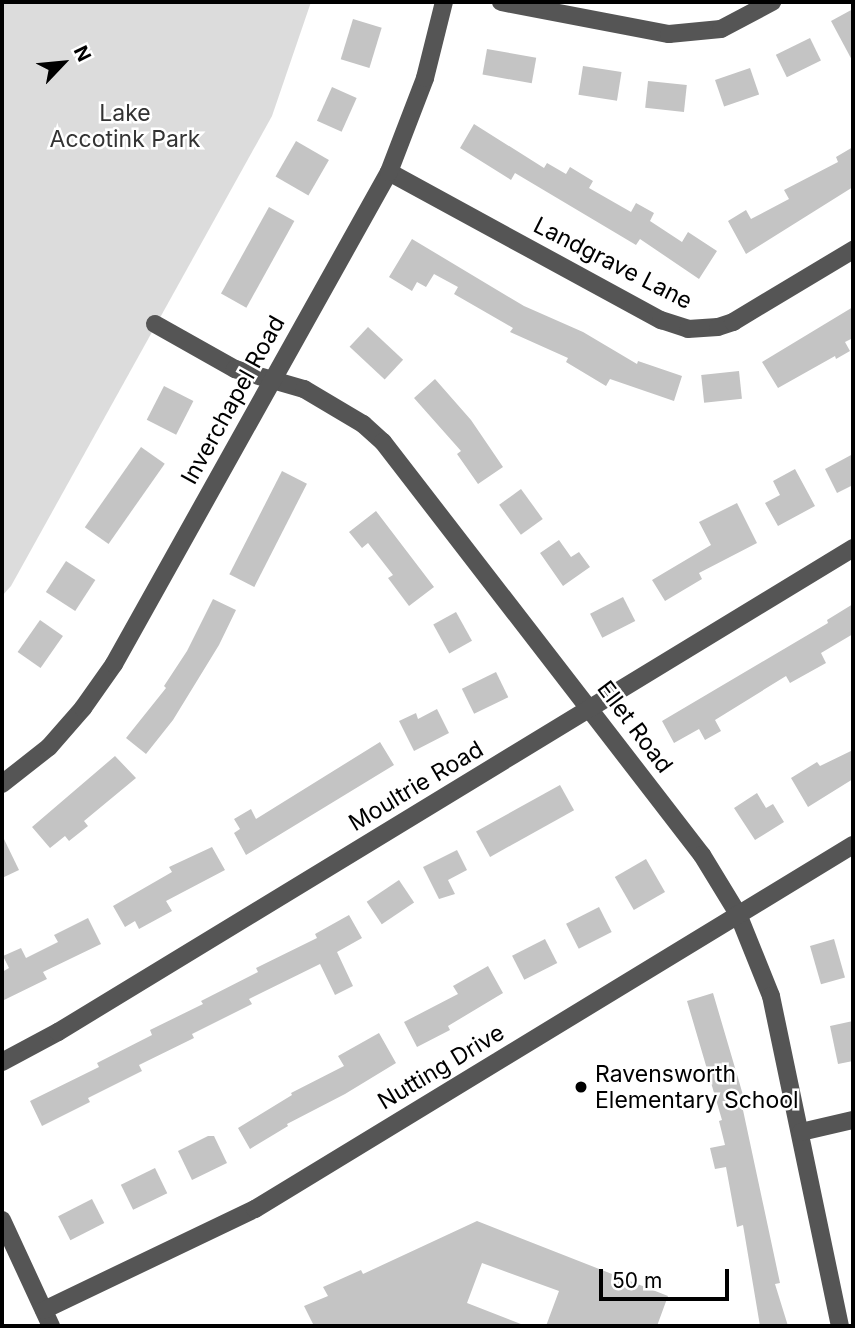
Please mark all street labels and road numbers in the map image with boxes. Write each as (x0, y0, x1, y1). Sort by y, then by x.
street label: Landgrave Lane (529, 211, 697, 315)
street label: Inverchapel Road (175, 311, 291, 489)
street label: Ellet Road (592, 676, 678, 778)
street label: Moultrie Road (344, 735, 488, 837)
street label: Nutting Drive (373, 1019, 509, 1115)

